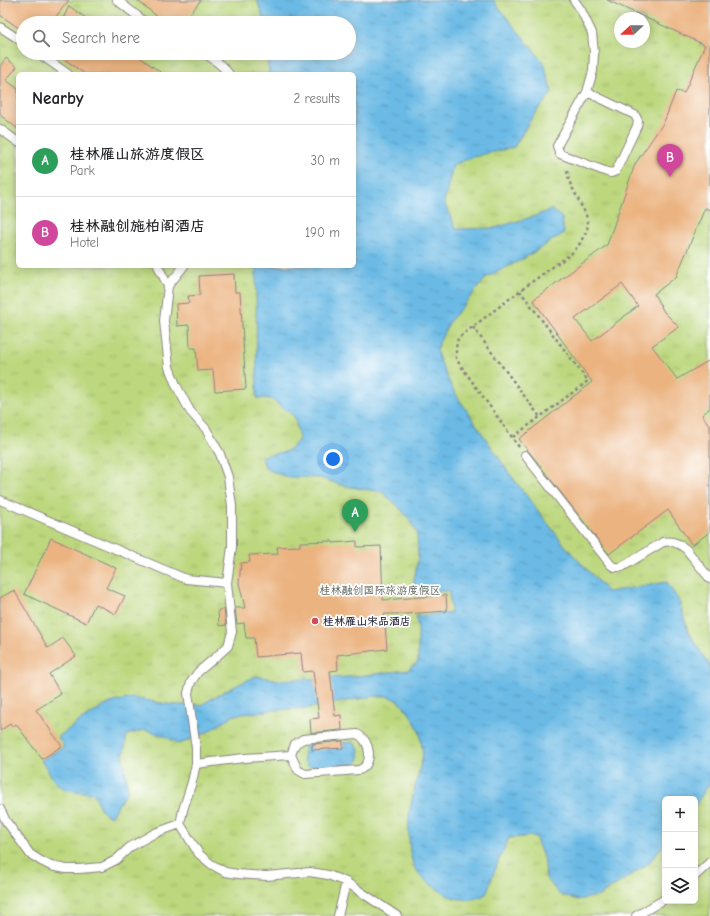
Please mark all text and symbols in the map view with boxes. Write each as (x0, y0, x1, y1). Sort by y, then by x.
north arrow (614, 12, 650, 48)
search box (16, 16, 356, 60)
icon: search (30, 27, 52, 49)
text: Search here (62, 29, 140, 47)
text: Nearby (32, 89, 83, 108)
text: 2 results (293, 91, 340, 106)
pin: B (657, 144, 683, 177)
text: 桂林雁山旅游度假区 (70, 145, 205, 163)
text: A (41, 153, 49, 168)
text: 30 m (310, 153, 340, 168)
text: Park (70, 163, 95, 178)
text: 桂林融创施柏阁酒店 (70, 217, 205, 235)
text: B (41, 225, 49, 240)
text: 190 m (305, 225, 340, 240)
text: Hotel (70, 235, 99, 250)
your location (323, 449, 343, 469)
pin: A (342, 499, 368, 532)
park label: 桂林融创国际旅游度假区 (320, 584, 441, 597)
place label: 桂林雁山宋品酒店 (323, 615, 411, 628)
marker: 桂林雁山宋品酒店 (310, 616, 320, 626)
map controls (662, 796, 698, 904)
button: + (662, 796, 698, 832)
button: − (662, 832, 698, 868)
button: layers (662, 868, 698, 904)

